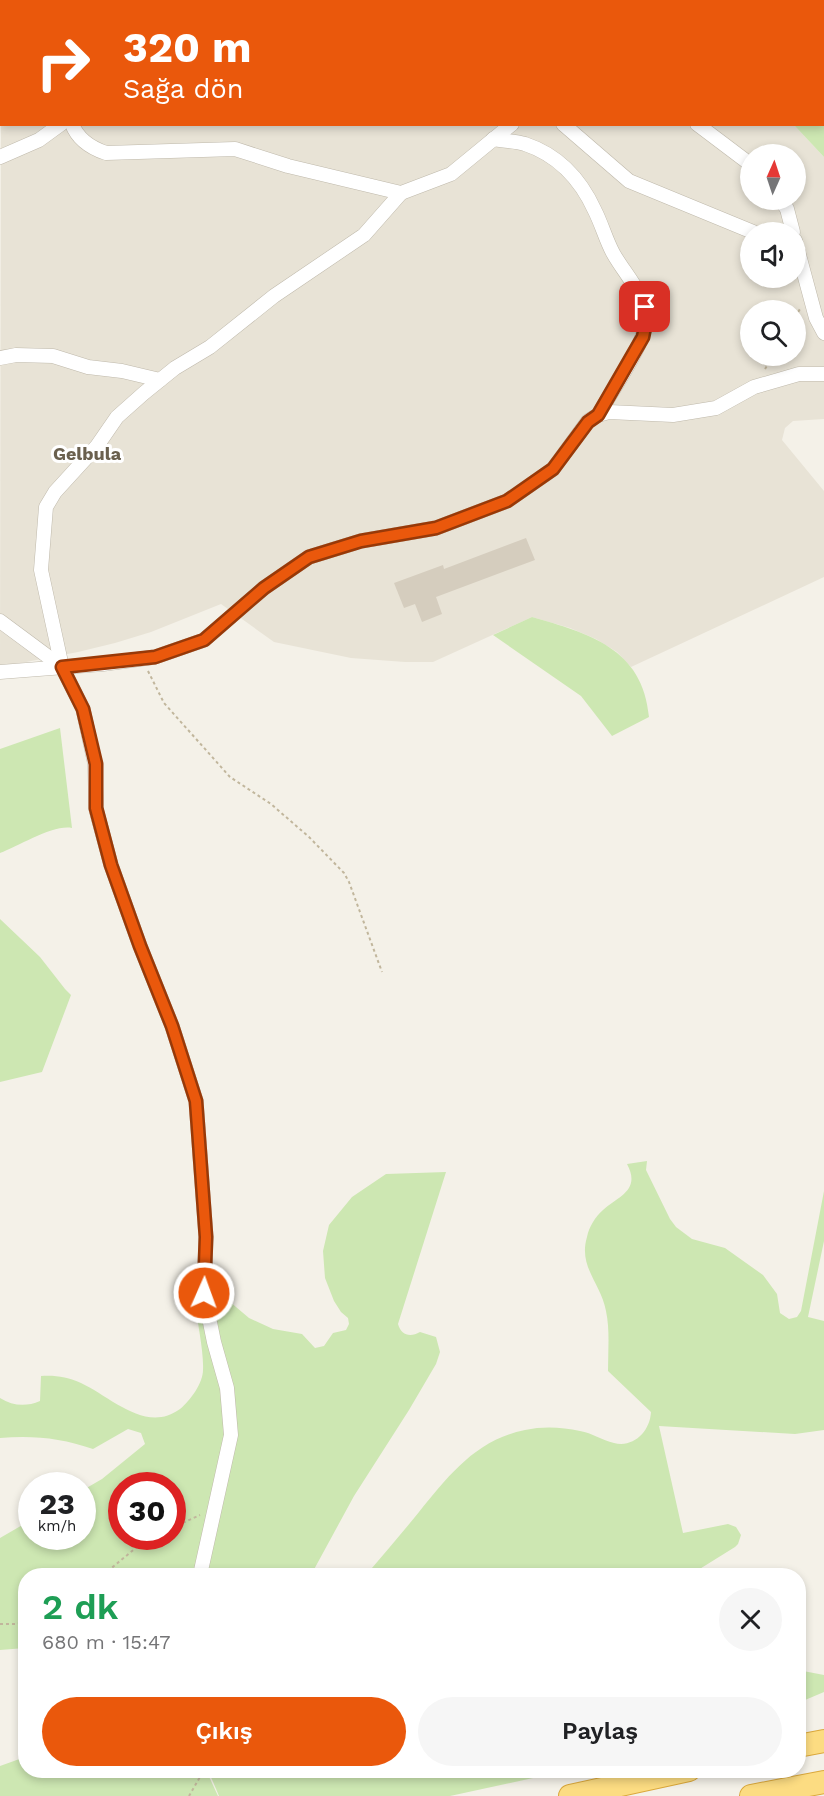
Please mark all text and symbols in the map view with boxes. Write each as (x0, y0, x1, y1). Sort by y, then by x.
text: 320 m (123, 23, 252, 72)
icon: right (24, 24, 102, 102)
text: Sağa dön (123, 73, 243, 105)
north arrow (740, 144, 806, 210)
map controls (740, 144, 806, 366)
button: sound (740, 222, 806, 288)
pin (619, 281, 670, 332)
icon: arrive (628, 290, 661, 323)
button: search (740, 300, 806, 366)
district label: Gelbula (53, 443, 122, 464)
position arrow (172, 1261, 236, 1325)
speed limit sign: 30 (108, 1472, 186, 1550)
text: 23 (39, 1486, 75, 1521)
text: km/h (38, 1517, 76, 1535)
text: 2 dk (42, 1586, 119, 1628)
button: close (719, 1588, 782, 1651)
text: 680 m · 15:47 (42, 1630, 170, 1654)
button: Çıkış (42, 1697, 406, 1766)
button: Paylaş (418, 1697, 782, 1766)

